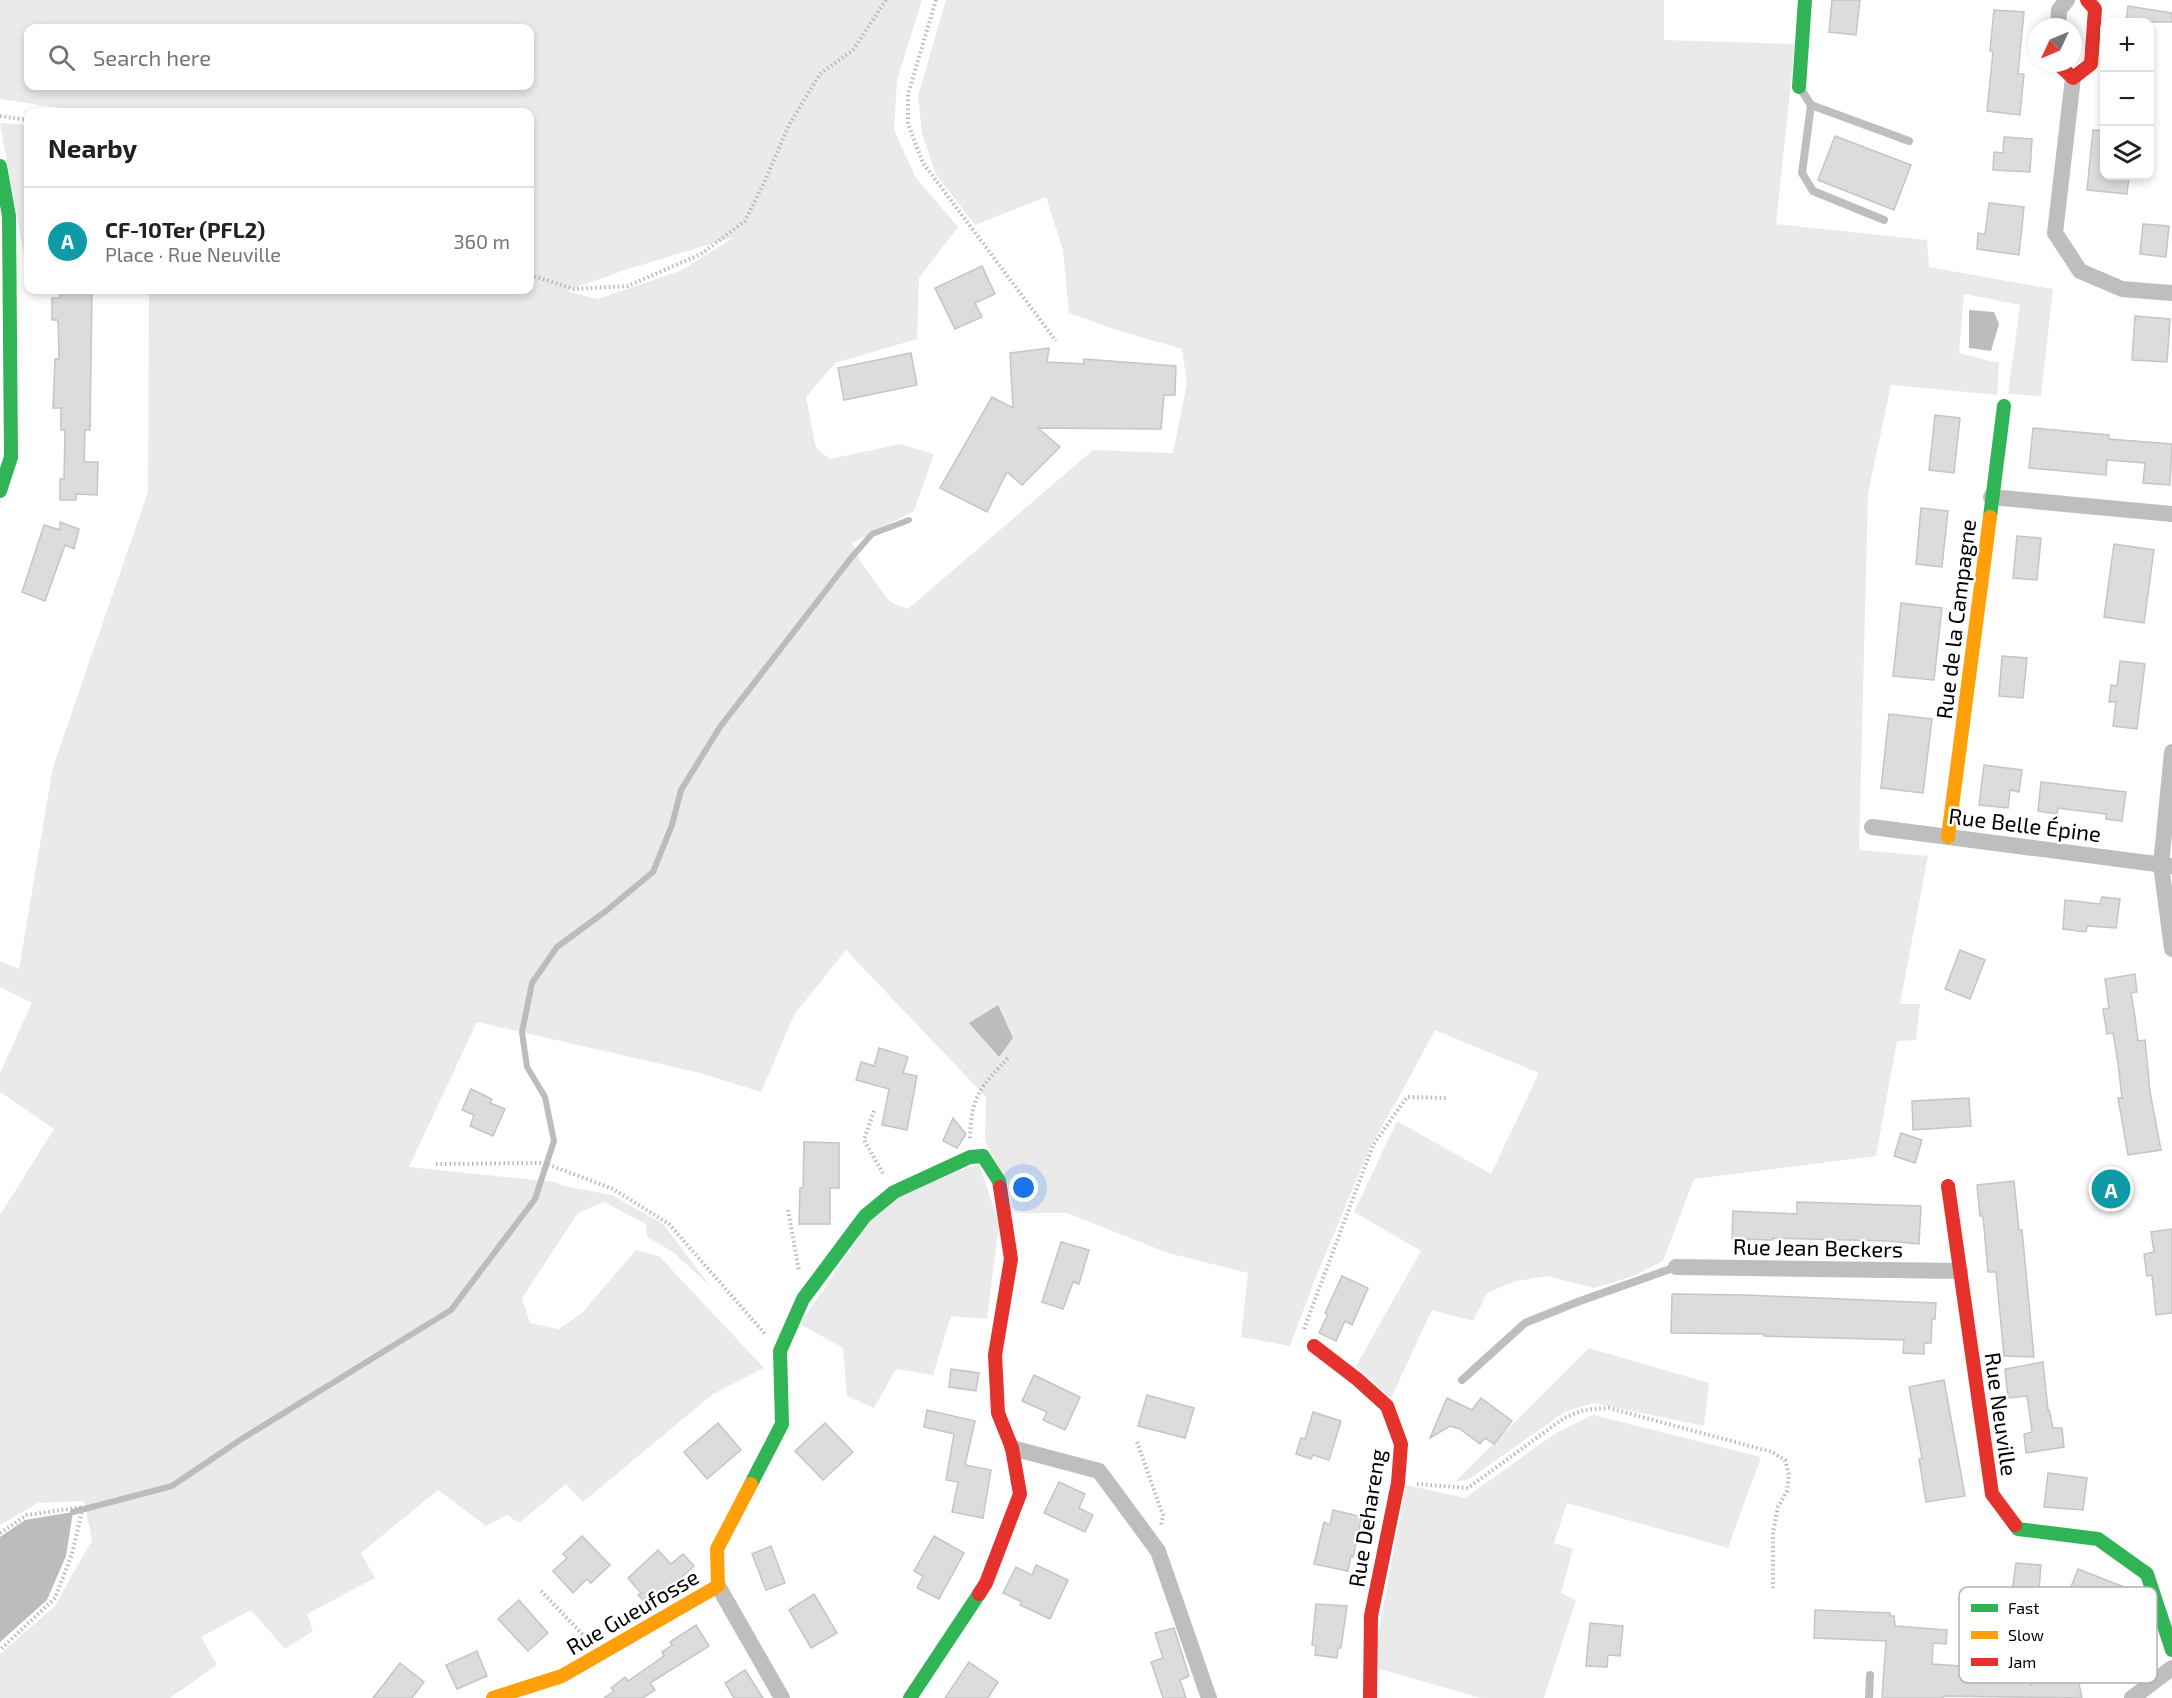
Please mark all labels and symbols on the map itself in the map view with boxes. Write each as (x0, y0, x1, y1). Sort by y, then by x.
north arrow (2028, 18, 2082, 72)
street label: Rue de la Campagne (1930, 518, 1980, 720)
street label: Rue Belle Épine (1947, 802, 2103, 846)
pin: A (2092, 1166, 2130, 1212)
your location (1009, 1173, 1038, 1202)
street label: Rue Jean Beckers (1733, 1233, 1903, 1261)
street label: Rue Neuville (1980, 1350, 2024, 1478)
street label: Rue Dehareng (1342, 1447, 1390, 1589)
street label: Rue Gueufosse (561, 1563, 703, 1659)
legend (1959, 1587, 2157, 1683)
text: Fast (2008, 1598, 2039, 1617)
text: Slow (2008, 1625, 2044, 1644)
text: Jam (2008, 1652, 2036, 1671)

